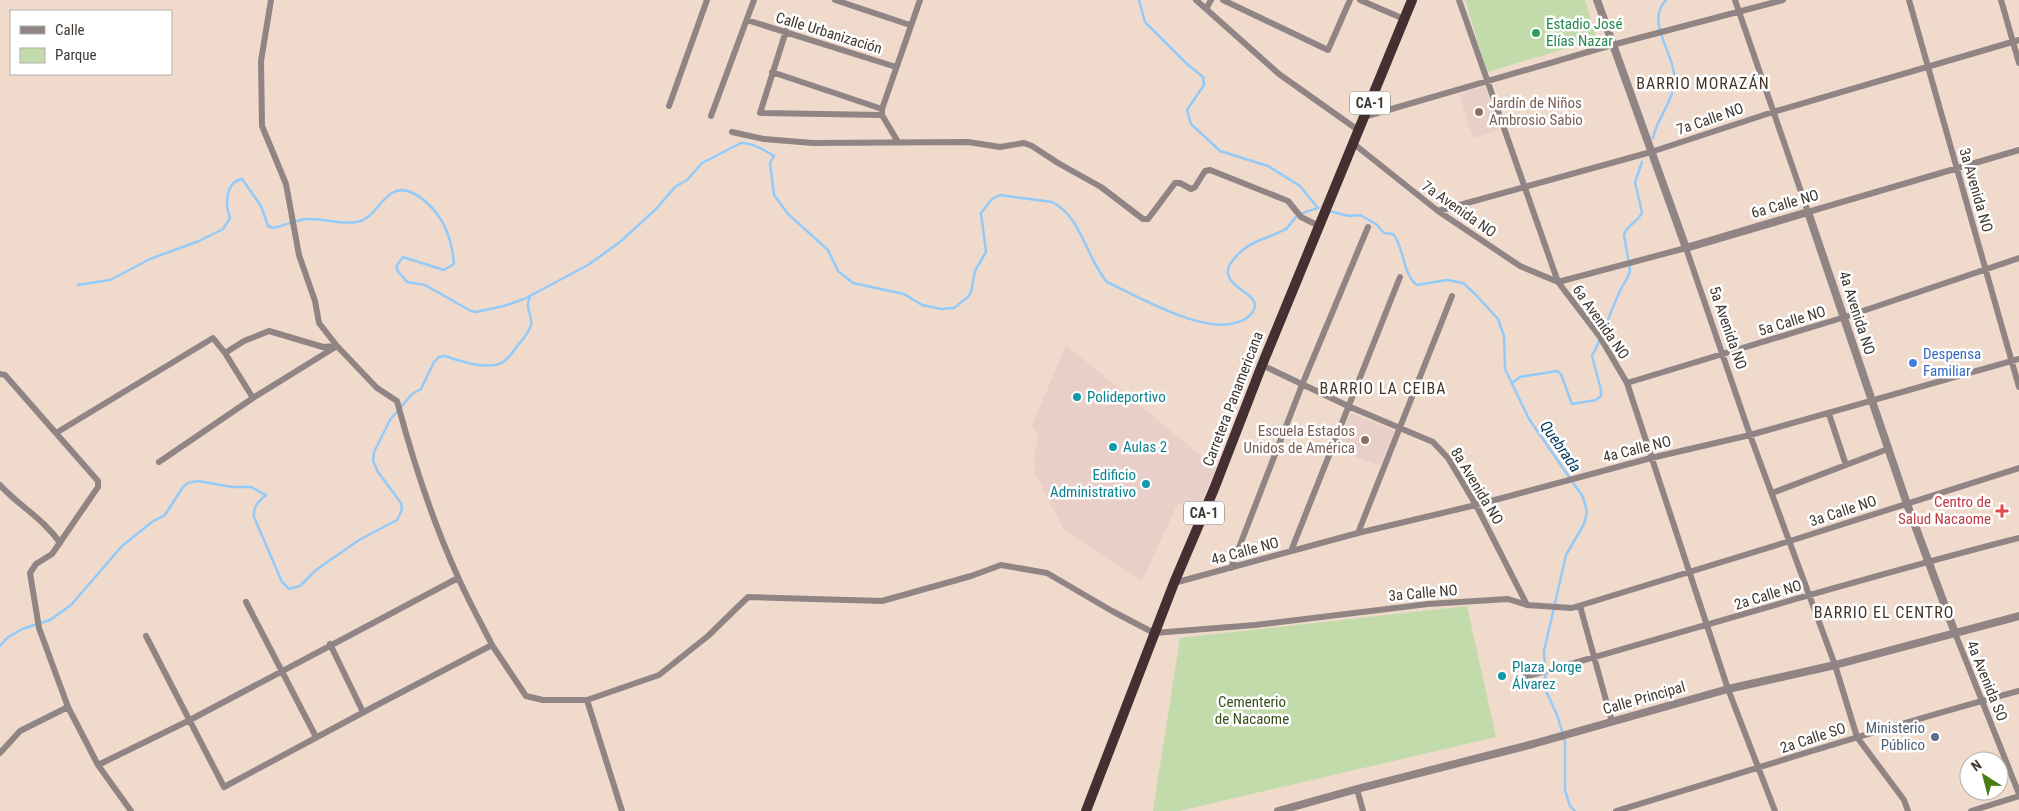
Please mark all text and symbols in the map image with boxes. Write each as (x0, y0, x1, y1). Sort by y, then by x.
street label: Calle Urbanización (774, 8, 884, 58)
legend (10, 10, 172, 75)
place label: Estadio José Elías Nazar (1546, 15, 1622, 50)
text: Calle (55, 21, 85, 39)
marker: Estadio José Elías Nazar (1530, 27, 1542, 39)
text: Parque (55, 46, 97, 64)
district label: BARRIO MORAZÁN (1636, 74, 1770, 93)
road number: CA-1 (1350, 92, 1390, 115)
place label: Jardín de Niños Ambrosio Sabio (1489, 94, 1583, 129)
street label: 7a Calle NO (1674, 99, 1746, 139)
marker: Jardín de Niños Ambrosio Sabio (1473, 106, 1485, 118)
street label: 3a Avenida NO (1955, 146, 1997, 234)
street label: 7a Avenida NO (1418, 177, 1500, 241)
street label: 6a Calle NO (1749, 186, 1821, 222)
street label: 4a Avenida NO (1835, 269, 1879, 357)
street label: 6a Avenida NO (1569, 281, 1633, 363)
street label: 5a Avenida NO (1705, 284, 1751, 372)
street label: 5a Calle NO (1756, 302, 1828, 340)
street label: Carretera Panamericana (1199, 329, 1267, 469)
place label: Despensa Familiar (1923, 345, 1981, 380)
marker: Despensa Familiar (1907, 357, 1919, 369)
district label: BARRIO LA CEIBA (1320, 379, 1446, 398)
place label: Polideportivo (1087, 388, 1166, 406)
marker: Polideportivo (1071, 391, 1083, 403)
water label: Quebrada (1536, 417, 1585, 476)
place label: Escuela Estados Unidos de América (1244, 422, 1355, 457)
street label: 4a Calle NO (1601, 432, 1673, 466)
marker: Escuela Estados Unidos de América (1359, 434, 1371, 446)
place label: Aulas 2 (1123, 438, 1167, 456)
marker: Aulas 2 (1107, 441, 1119, 453)
street label: 8a Avenida NO (1447, 444, 1507, 528)
place label: Edificio Administrativo (1050, 466, 1136, 501)
marker: Edificio Administrativo (1140, 478, 1152, 490)
street label: 3a Calle NO (1807, 492, 1879, 530)
place label: Centro de Salud Nacaome (1898, 493, 1991, 528)
road number: CA-1 (1184, 502, 1224, 524)
marker: Centro de Salud Nacaome (1995, 504, 2009, 518)
street label: 4a Calle NO (1209, 533, 1281, 569)
street label: 2a Calle NO (1732, 576, 1804, 614)
street label: 3a Calle NO (1388, 581, 1458, 605)
district label: BARRIO EL CENTRO (1814, 603, 1954, 622)
street label: 4a Avenida SO (1963, 638, 2011, 724)
place label: Plaza Jorge Álvarez (1512, 658, 1582, 693)
marker: Plaza Jorge Álvarez (1496, 670, 1508, 682)
street label: Calle Principal (1601, 678, 1687, 718)
park label: Cementerio de Nacaome (1215, 693, 1289, 728)
street label: 2a Calle SO (1778, 719, 1848, 757)
place label: Ministerio Público (1866, 719, 1925, 754)
marker: Ministerio Público (1929, 731, 1941, 743)
north arrow (1959, 751, 2009, 801)
text: N (1968, 756, 1985, 774)

